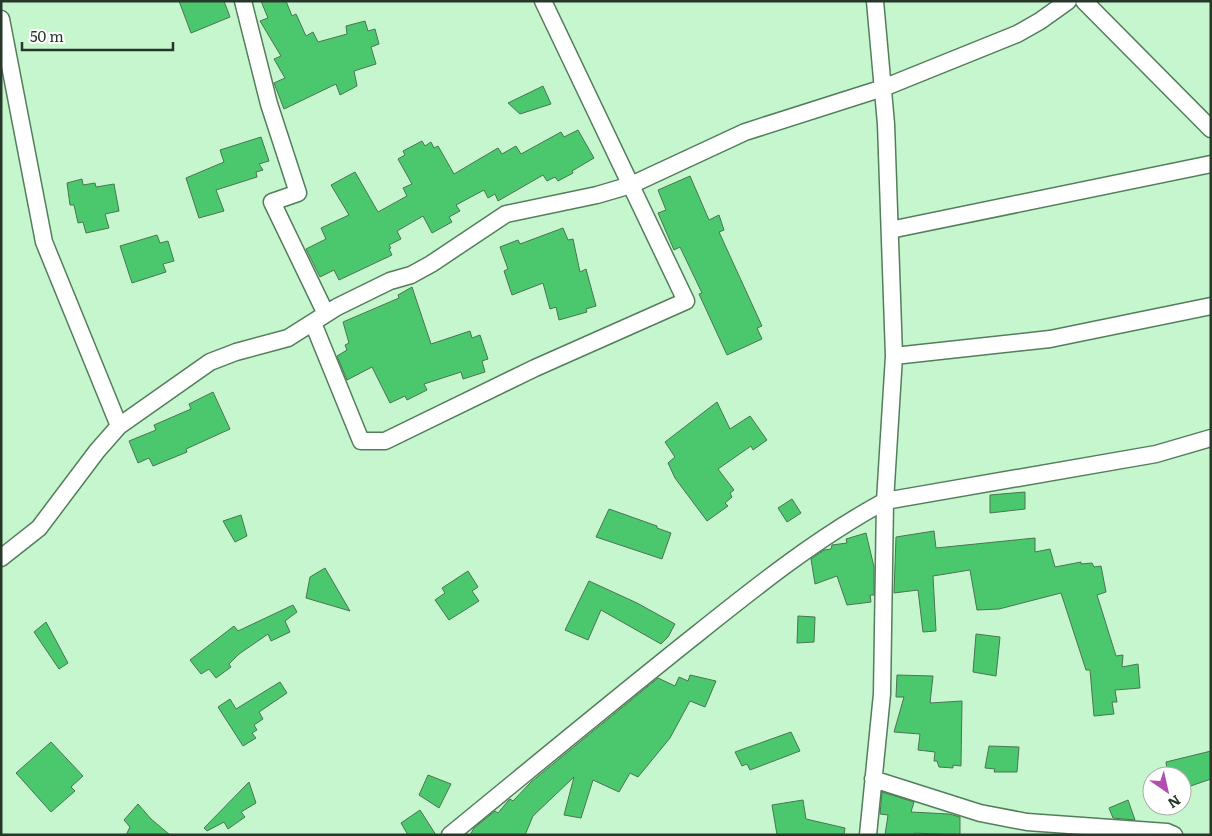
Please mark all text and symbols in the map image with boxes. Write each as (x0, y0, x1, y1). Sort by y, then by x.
scale bar (22, 20, 174, 52)
text: 50 m (30, 24, 64, 47)
north arrow (1142, 766, 1192, 816)
text: N (1164, 791, 1185, 814)

